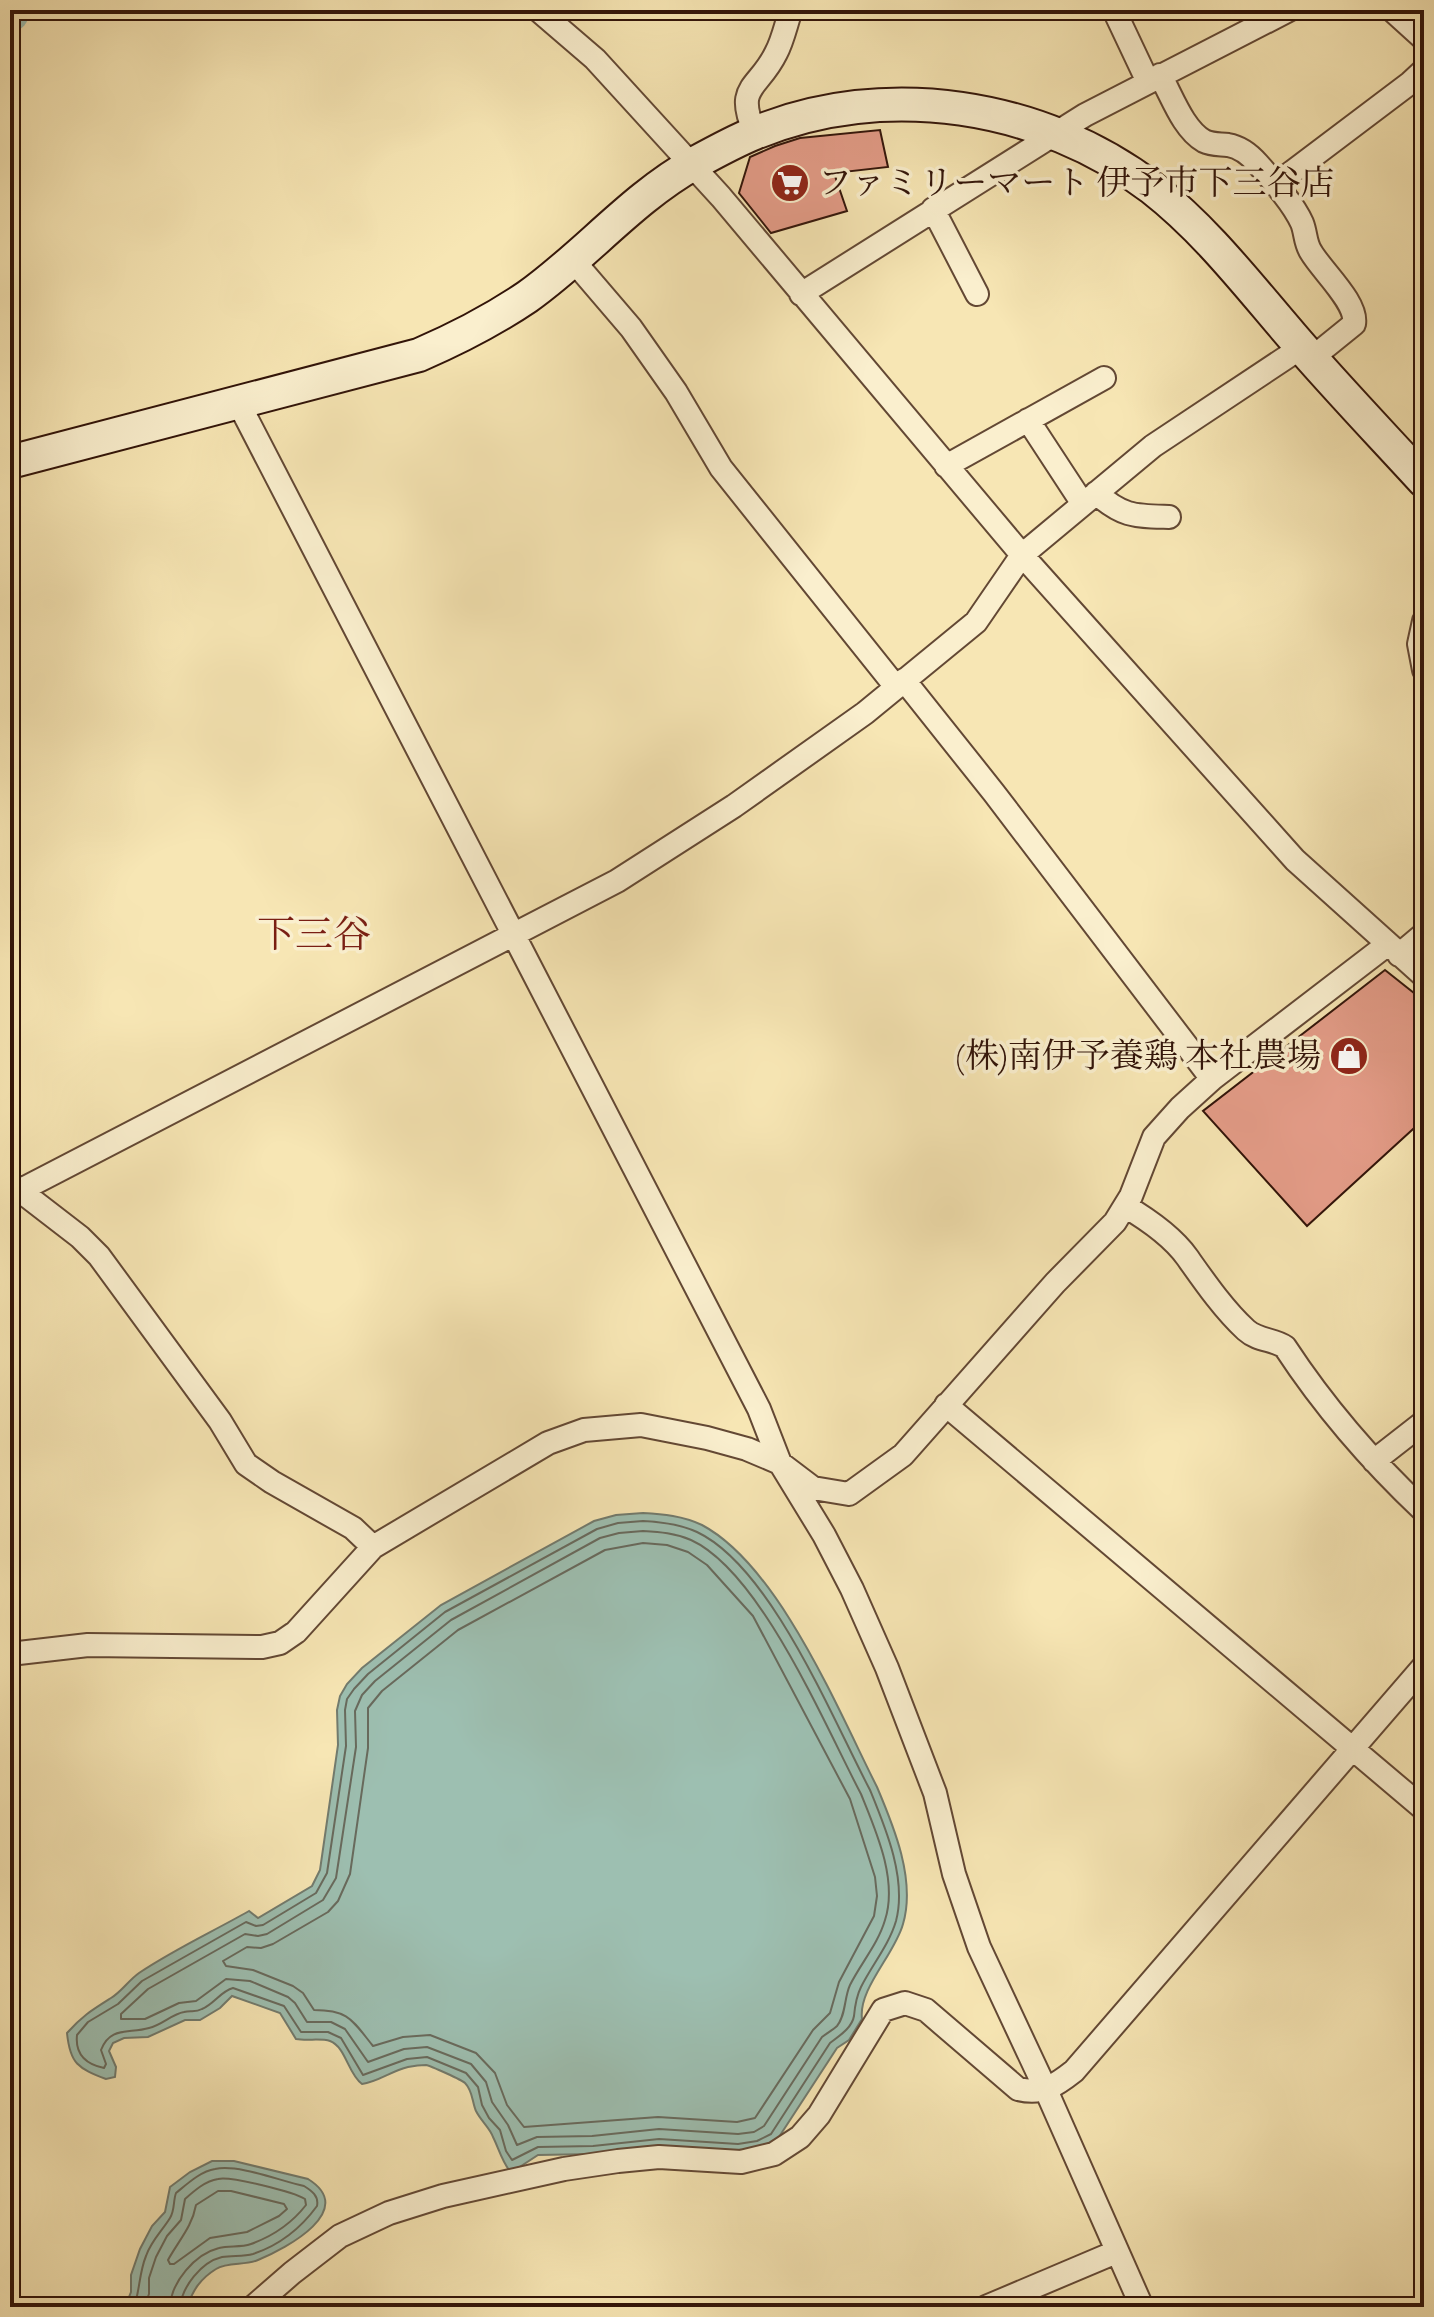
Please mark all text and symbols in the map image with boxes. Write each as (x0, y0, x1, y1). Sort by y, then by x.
supermarket icon: ファミリーマート 伊予市下三谷店 (769, 162, 811, 204)
place label: ファミリーマート 伊予市下三谷店 (818, 162, 1334, 205)
district label: 下三谷 (257, 911, 371, 959)
place label: (株)南伊予養鶏 本社農場 (955, 1035, 1321, 1078)
shop icon: (株)南伊予養鶏 本社農場 (1328, 1035, 1370, 1077)

